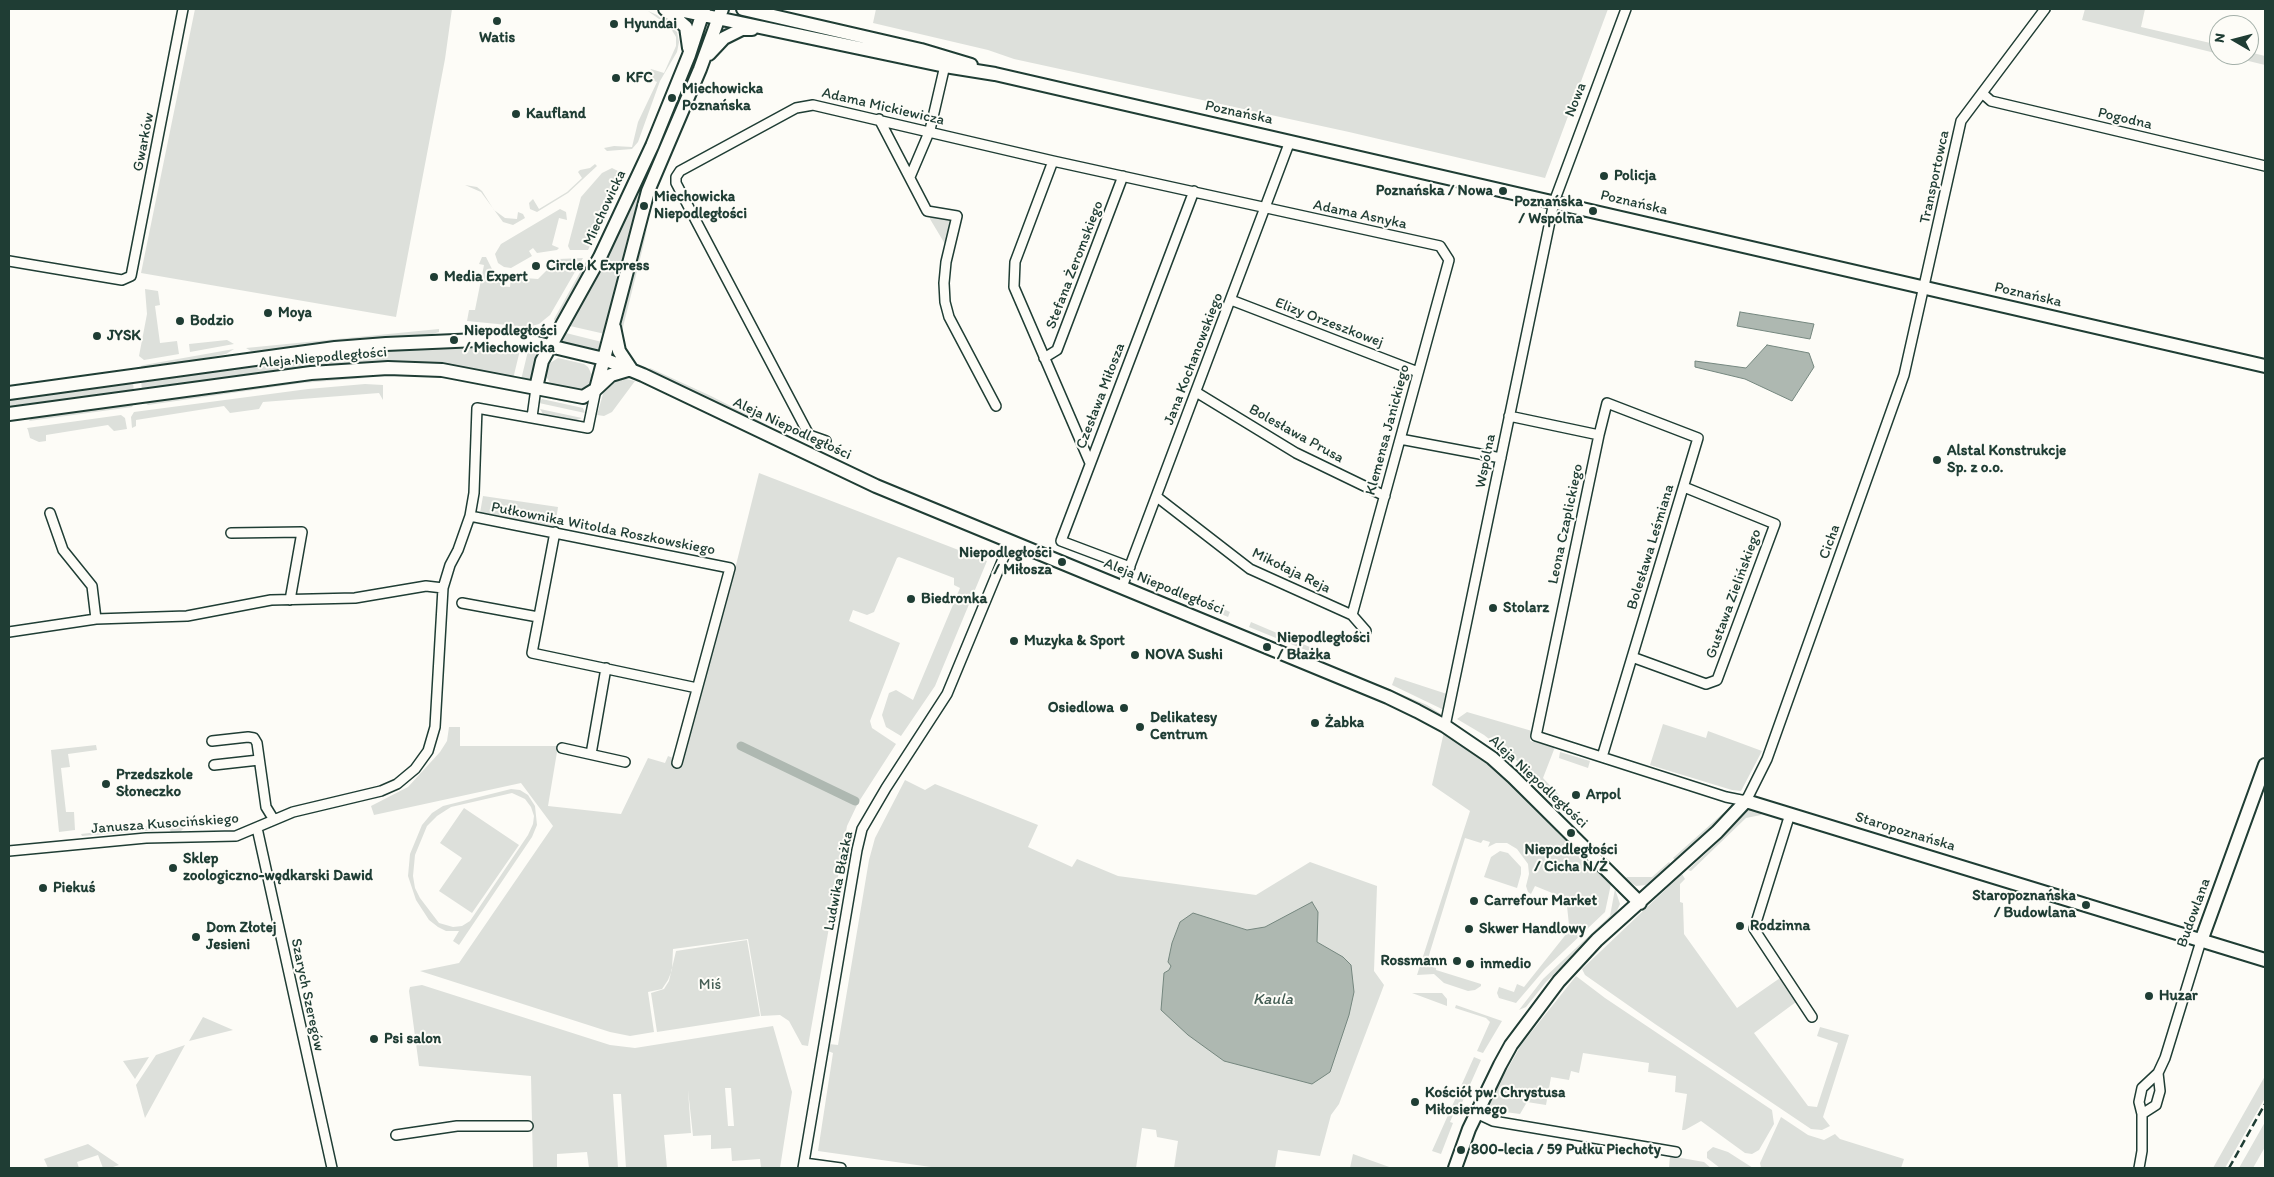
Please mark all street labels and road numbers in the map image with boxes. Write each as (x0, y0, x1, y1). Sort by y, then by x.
street label: Nowa (1561, 80, 1591, 120)
street label: Adama Mickiewicza (820, 84, 946, 130)
street label: Poznańska (1204, 97, 1274, 129)
street label: Pogodna (2096, 104, 2154, 134)
street label: Gwarków (129, 111, 159, 173)
street label: Transportowca (1916, 129, 1954, 225)
street label: Miechowicka (580, 167, 630, 249)
street label: Poznańska (1598, 186, 1670, 220)
street label: Adama Asnyka (1311, 196, 1409, 234)
street label: Stefana Żeromskiego (1042, 198, 1108, 332)
street label: Poznańska (1992, 278, 2064, 312)
street label: Jana Kochanowskiego (1160, 290, 1228, 428)
street label: Elizy Orzeszkowej (1272, 294, 1386, 352)
street label: Czesława Miłosza (1072, 340, 1130, 452)
street label: Aleja Niepodległości (258, 343, 388, 373)
street label: Klemensa Janickiego (1362, 363, 1414, 497)
street label: Aleja Niepodległości (730, 394, 854, 464)
street label: Bolesława Prusa (1245, 400, 1347, 468)
street label: Wspólna (1472, 432, 1500, 490)
street label: Leona Czaplickiego (1544, 462, 1588, 586)
street label: Bolesława Leśmiana (1623, 482, 1679, 612)
street label: Pułkownika Witolda Roszkowskiego (489, 498, 717, 560)
street label: Cicha (1815, 522, 1845, 562)
street label: Gustawa Zielińskiego (1702, 527, 1766, 661)
street label: Mikołaja Reja (1249, 544, 1333, 598)
street label: Aleja Niepodległości (1101, 555, 1227, 619)
street label: Aleja Niepodległości (1485, 732, 1591, 832)
street label: Staropoznańska (1853, 808, 1957, 856)
street label: Janusza Kusocińskiego (91, 810, 239, 838)
street label: Ludwika Błażka (821, 830, 857, 932)
street label: Budowlana (2173, 876, 2215, 950)
street label: Szarych Szeregów (286, 937, 328, 1053)

